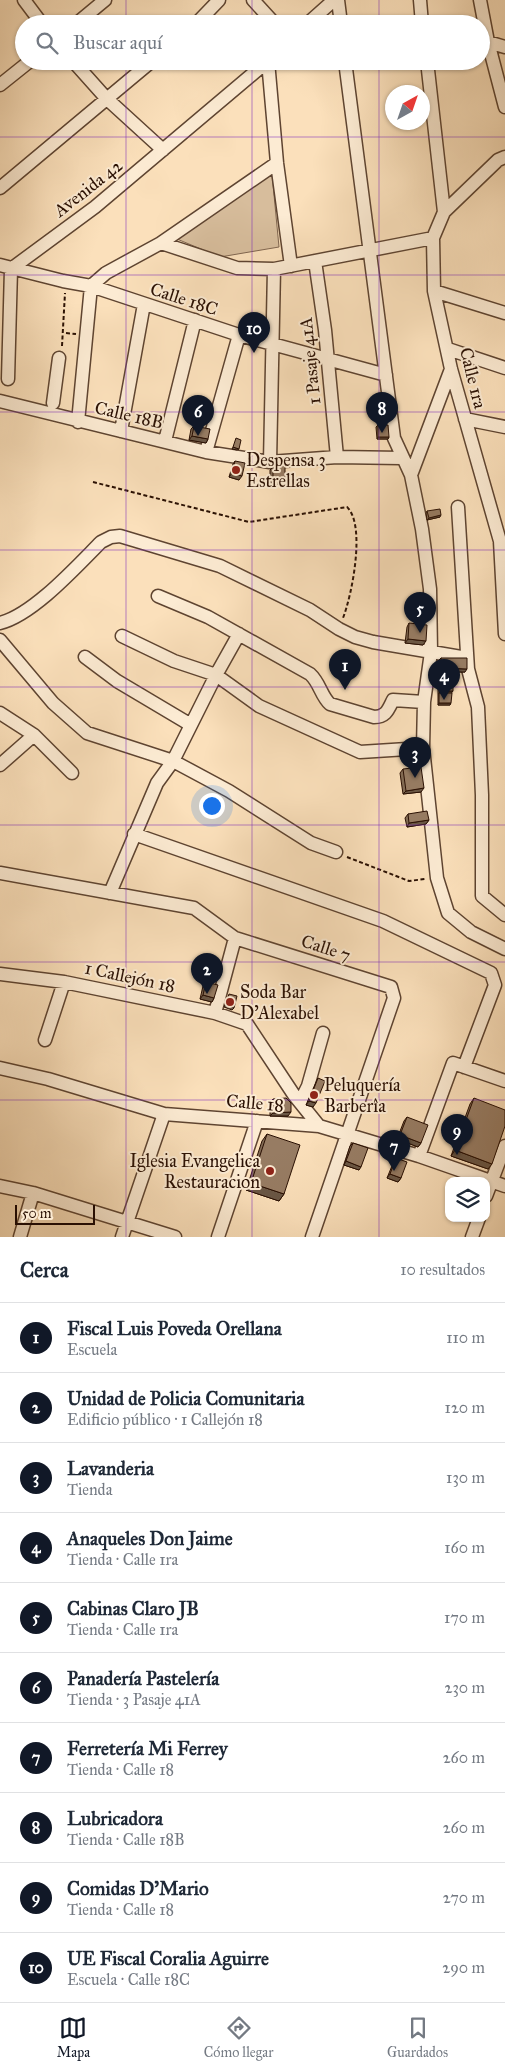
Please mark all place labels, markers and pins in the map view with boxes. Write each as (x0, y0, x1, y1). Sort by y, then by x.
pin: 10 (238, 312, 270, 353)
pin: 8 (366, 392, 398, 433)
pin: 6 (182, 395, 214, 436)
place label: Despensa 3 Estrellas (246, 449, 326, 492)
marker: Despensa 3 Estrellas (230, 464, 242, 476)
pin: 5 (404, 592, 436, 633)
pin: 1 (329, 649, 361, 690)
pin: 4 (428, 659, 460, 700)
pin: 3 (399, 737, 431, 778)
pin: 2 (191, 953, 223, 994)
place label: Soda Bar D'Alexabel (240, 981, 319, 1024)
marker: Soda Bar D'Alexabel (224, 996, 236, 1008)
place label: Peluquería Barberîa (324, 1074, 401, 1117)
marker: Peluquería Barberîa (308, 1089, 320, 1101)
pin: 9 (441, 1114, 473, 1155)
pin: 7 (378, 1130, 410, 1171)
place label: Iglesia Evangelica Restauracion (130, 1150, 260, 1193)
marker: Iglesia Evangelica Restauracion (264, 1165, 276, 1177)

